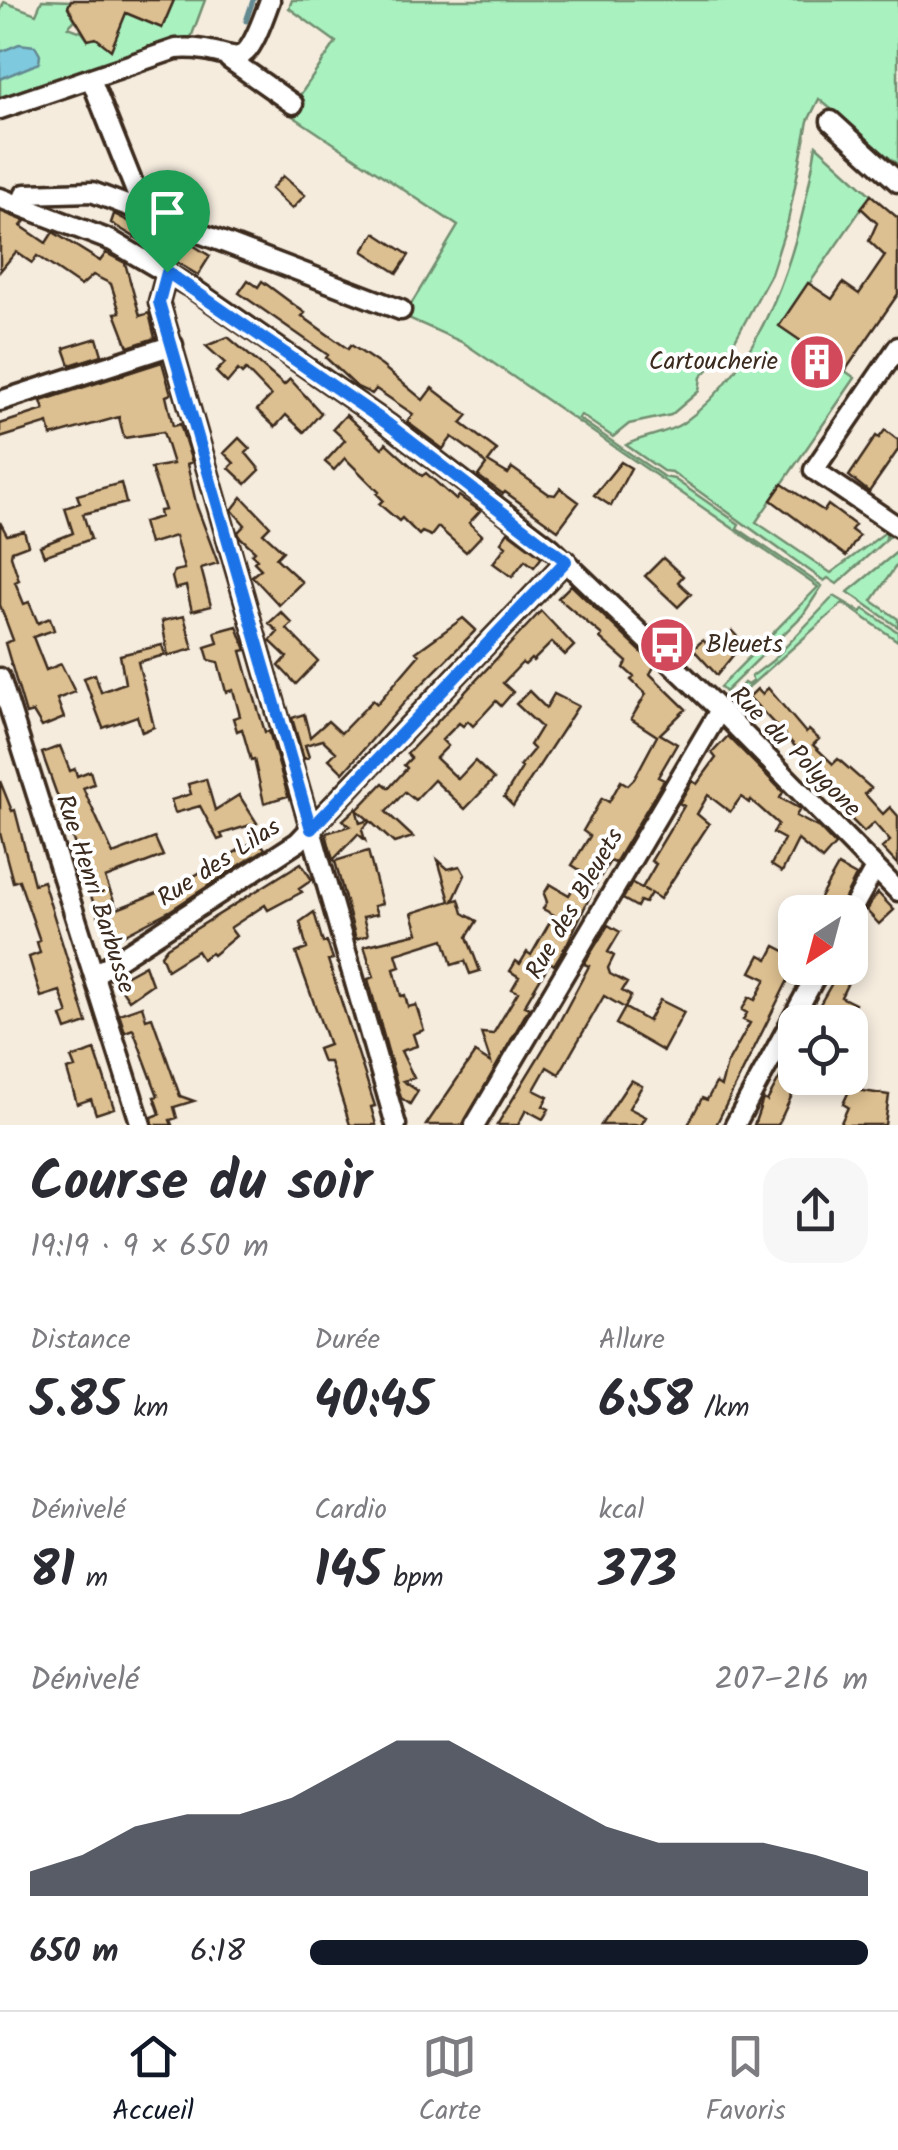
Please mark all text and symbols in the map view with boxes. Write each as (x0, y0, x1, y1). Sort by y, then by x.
pin (125, 170, 210, 273)
icon: arrive (140, 185, 195, 240)
building icon: Cartoucherie (787, 332, 847, 392)
place label: Cartoucherie (649, 342, 778, 382)
bus stop icon: Bleuets (637, 615, 697, 675)
place label: Bleuets (706, 625, 783, 665)
street label: Rue du Polygone (720, 677, 870, 827)
street label: Rue Henri Barbusse (44, 789, 146, 999)
street label: Rue des Lilas (149, 808, 289, 918)
street label: Rue des Bleuets (515, 820, 635, 987)
north arrow (778, 895, 868, 985)
map controls (778, 895, 868, 1095)
button: locate (778, 1005, 868, 1095)
text: Course du soir (30, 1141, 372, 1228)
button: share (763, 1158, 868, 1263)
text: 19:19 · 9 × 650 m (30, 1222, 269, 1273)
text: Distance (30, 1318, 131, 1363)
text: Durée (314, 1318, 380, 1363)
text: Allure (599, 1318, 665, 1363)
text: 5.85 (30, 1363, 122, 1443)
text: 40:45 (314, 1363, 432, 1443)
text: 6:58 (599, 1363, 693, 1443)
text: km (122, 1386, 169, 1431)
text: /km (693, 1386, 749, 1431)
text: Dénivelé (30, 1488, 125, 1533)
text: Cardio (314, 1488, 387, 1533)
text: kcal (599, 1488, 644, 1533)
text: 81 (30, 1533, 75, 1613)
text: 145 (314, 1533, 382, 1613)
text: 373 (599, 1533, 677, 1613)
text: m (75, 1556, 108, 1601)
text: bpm (382, 1556, 444, 1601)
text: Dénivelé (30, 1655, 139, 1706)
text: 207–216 m (714, 1655, 868, 1706)
text: 650 m (30, 1927, 118, 1978)
text: 6:18 (190, 1927, 245, 1978)
tab: Accueil (112, 2029, 194, 2134)
tab: Carte (418, 2029, 481, 2134)
tab: Favoris (706, 2029, 786, 2134)

